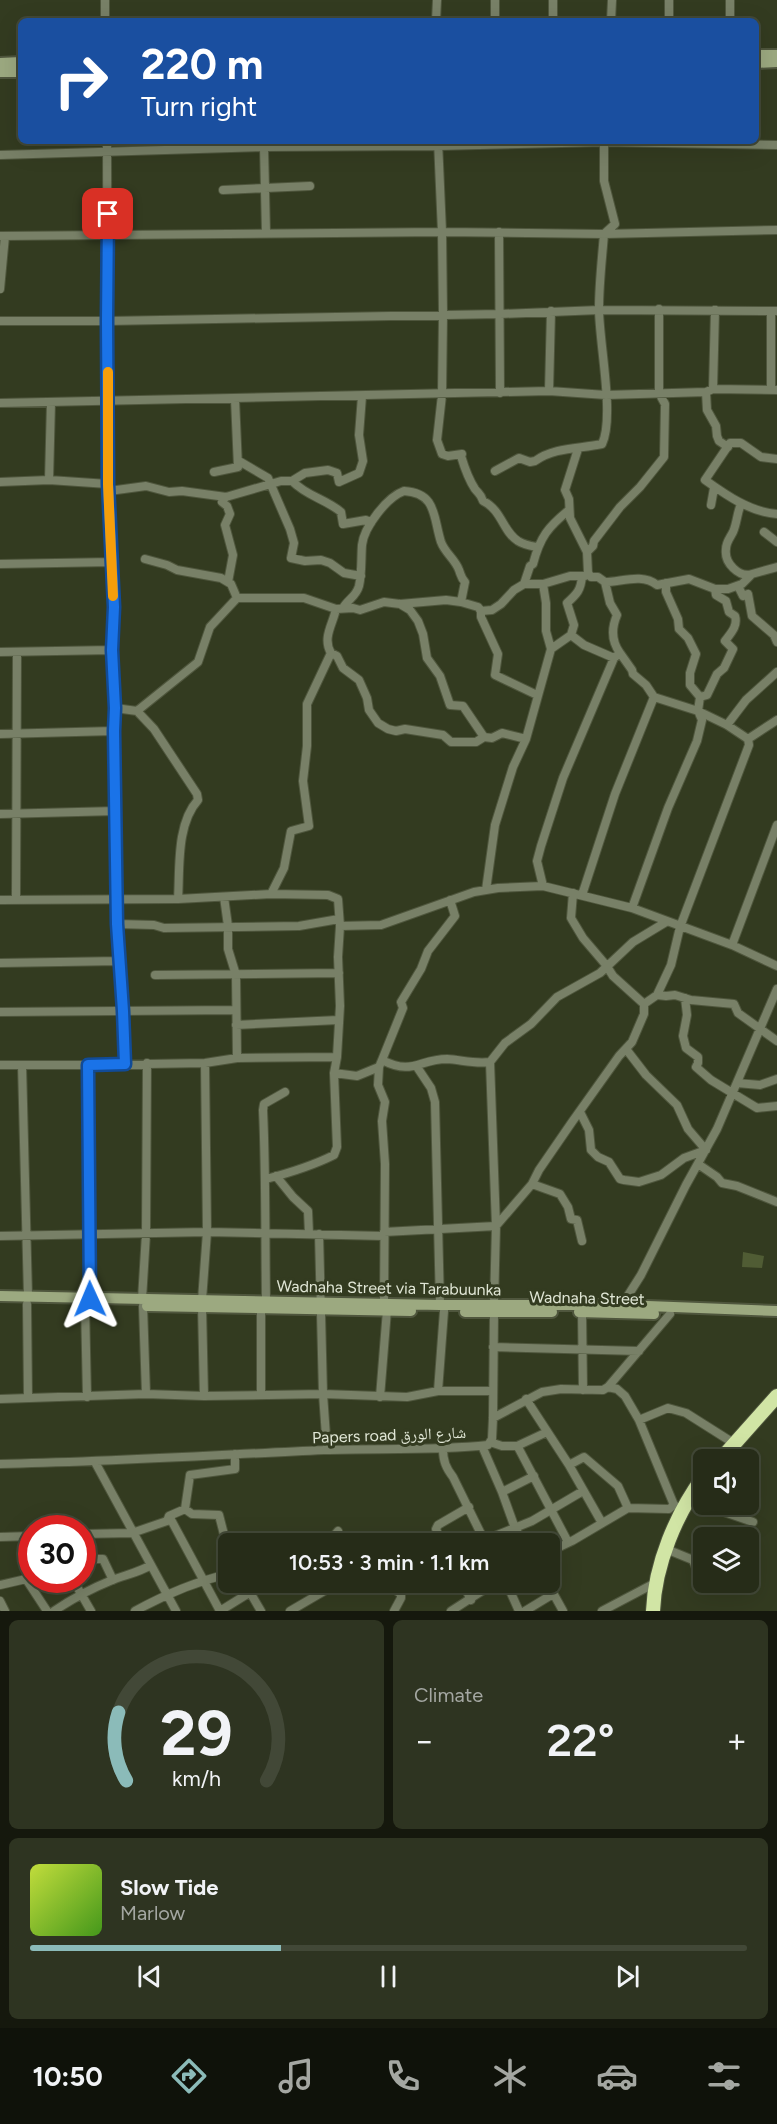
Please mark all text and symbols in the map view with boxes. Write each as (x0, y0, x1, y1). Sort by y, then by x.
text: 220 m (141, 39, 263, 90)
icon: right (42, 42, 120, 120)
text: Turn right (141, 90, 257, 123)
pin (82, 188, 133, 239)
icon: arrive (91, 197, 124, 230)
position arrow (58, 1267, 122, 1331)
street label: Wadnaha Street via Tarabuunka (276, 1277, 502, 1299)
street label: Wadnaha Street (529, 1287, 645, 1309)
street label: Papers road شارع الورق (312, 1423, 466, 1448)
map controls (693, 1449, 759, 1593)
button: sound (693, 1449, 759, 1515)
speed limit sign: 30 (18, 1515, 96, 1593)
button: layers (693, 1527, 759, 1593)
text: 10:53 · 3 min · 1.1 km (289, 1549, 489, 1576)
text: Climate (414, 1683, 483, 1707)
text: 29 (160, 1696, 233, 1771)
text: 22° (546, 1713, 615, 1767)
text: − (414, 1721, 435, 1760)
text: + (726, 1721, 747, 1760)
text: km/h (172, 1767, 221, 1792)
text: Slow Tide (120, 1874, 219, 1901)
text: Marlow (120, 1901, 185, 1925)
icon: previous (133, 1960, 166, 1993)
icon: pause (372, 1960, 405, 1993)
icon: next (611, 1960, 644, 1993)
icon: directions (168, 2055, 210, 2097)
icon: music (275, 2055, 317, 2097)
icon: phone (382, 2055, 424, 2097)
icon: climate (489, 2055, 531, 2097)
icon: car (596, 2055, 638, 2097)
icon: filters (703, 2055, 745, 2097)
text: 10:50 (32, 2060, 103, 2093)

